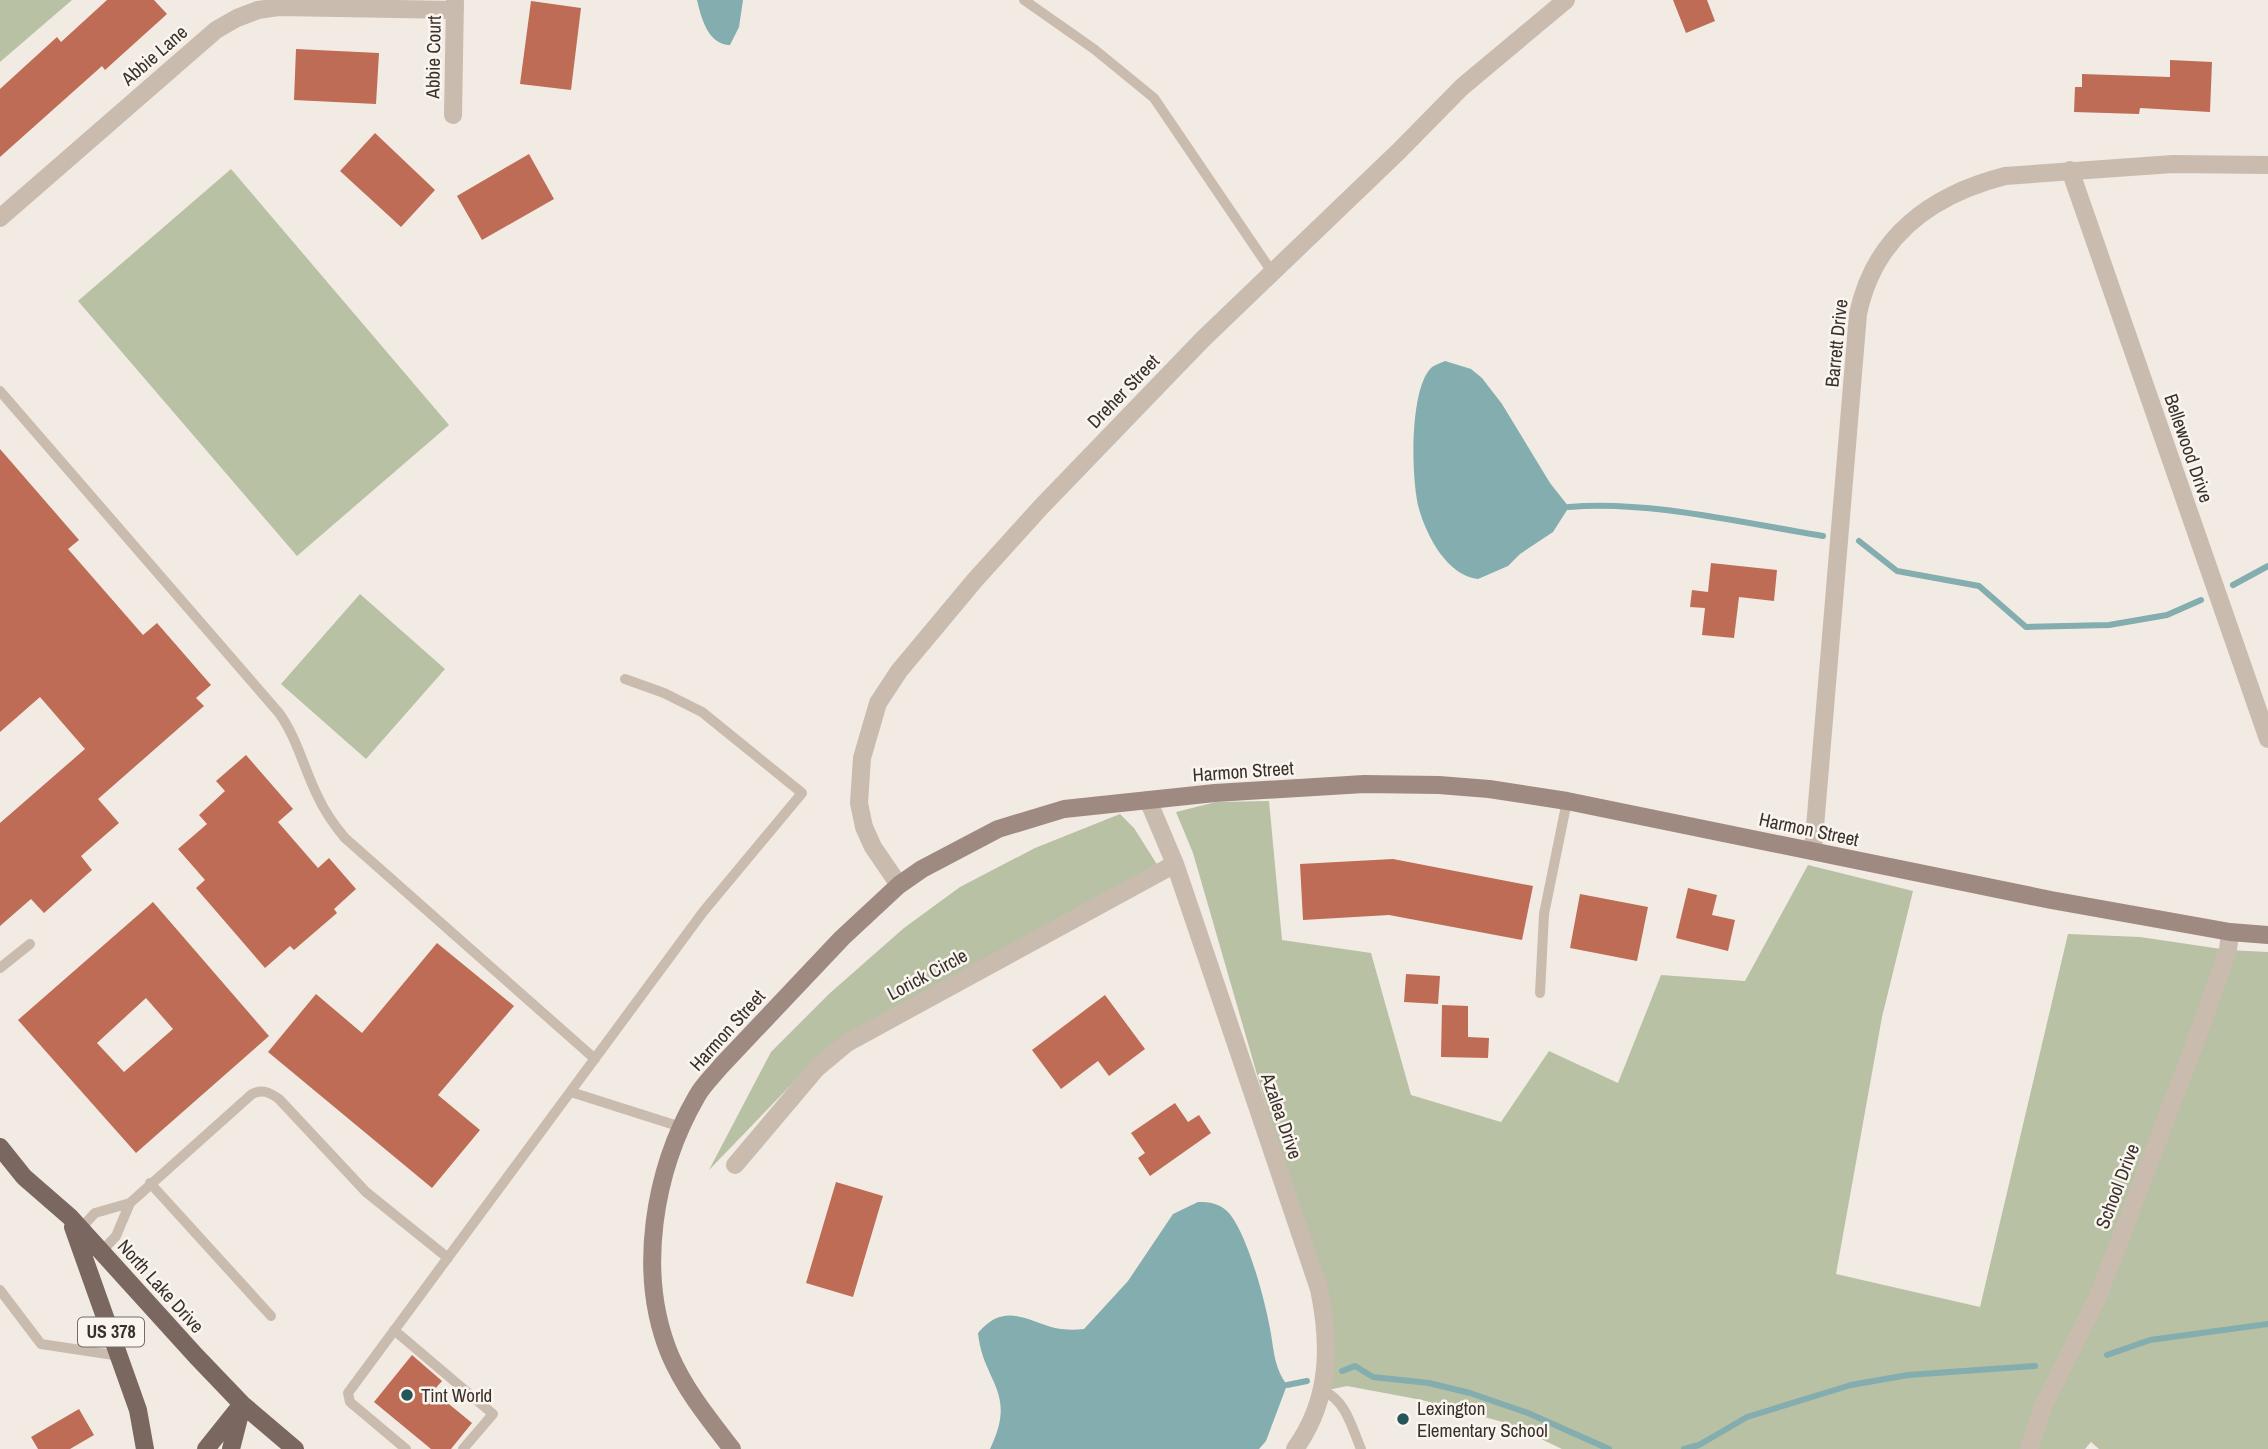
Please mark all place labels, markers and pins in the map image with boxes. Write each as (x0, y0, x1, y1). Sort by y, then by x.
place label: Tint World (421, 1382, 492, 1408)
marker: Tint World (399, 1387, 415, 1403)
place label: Lexington Elementary School (1417, 1395, 1548, 1443)
marker: Lexington Elementary School (1395, 1411, 1411, 1427)

